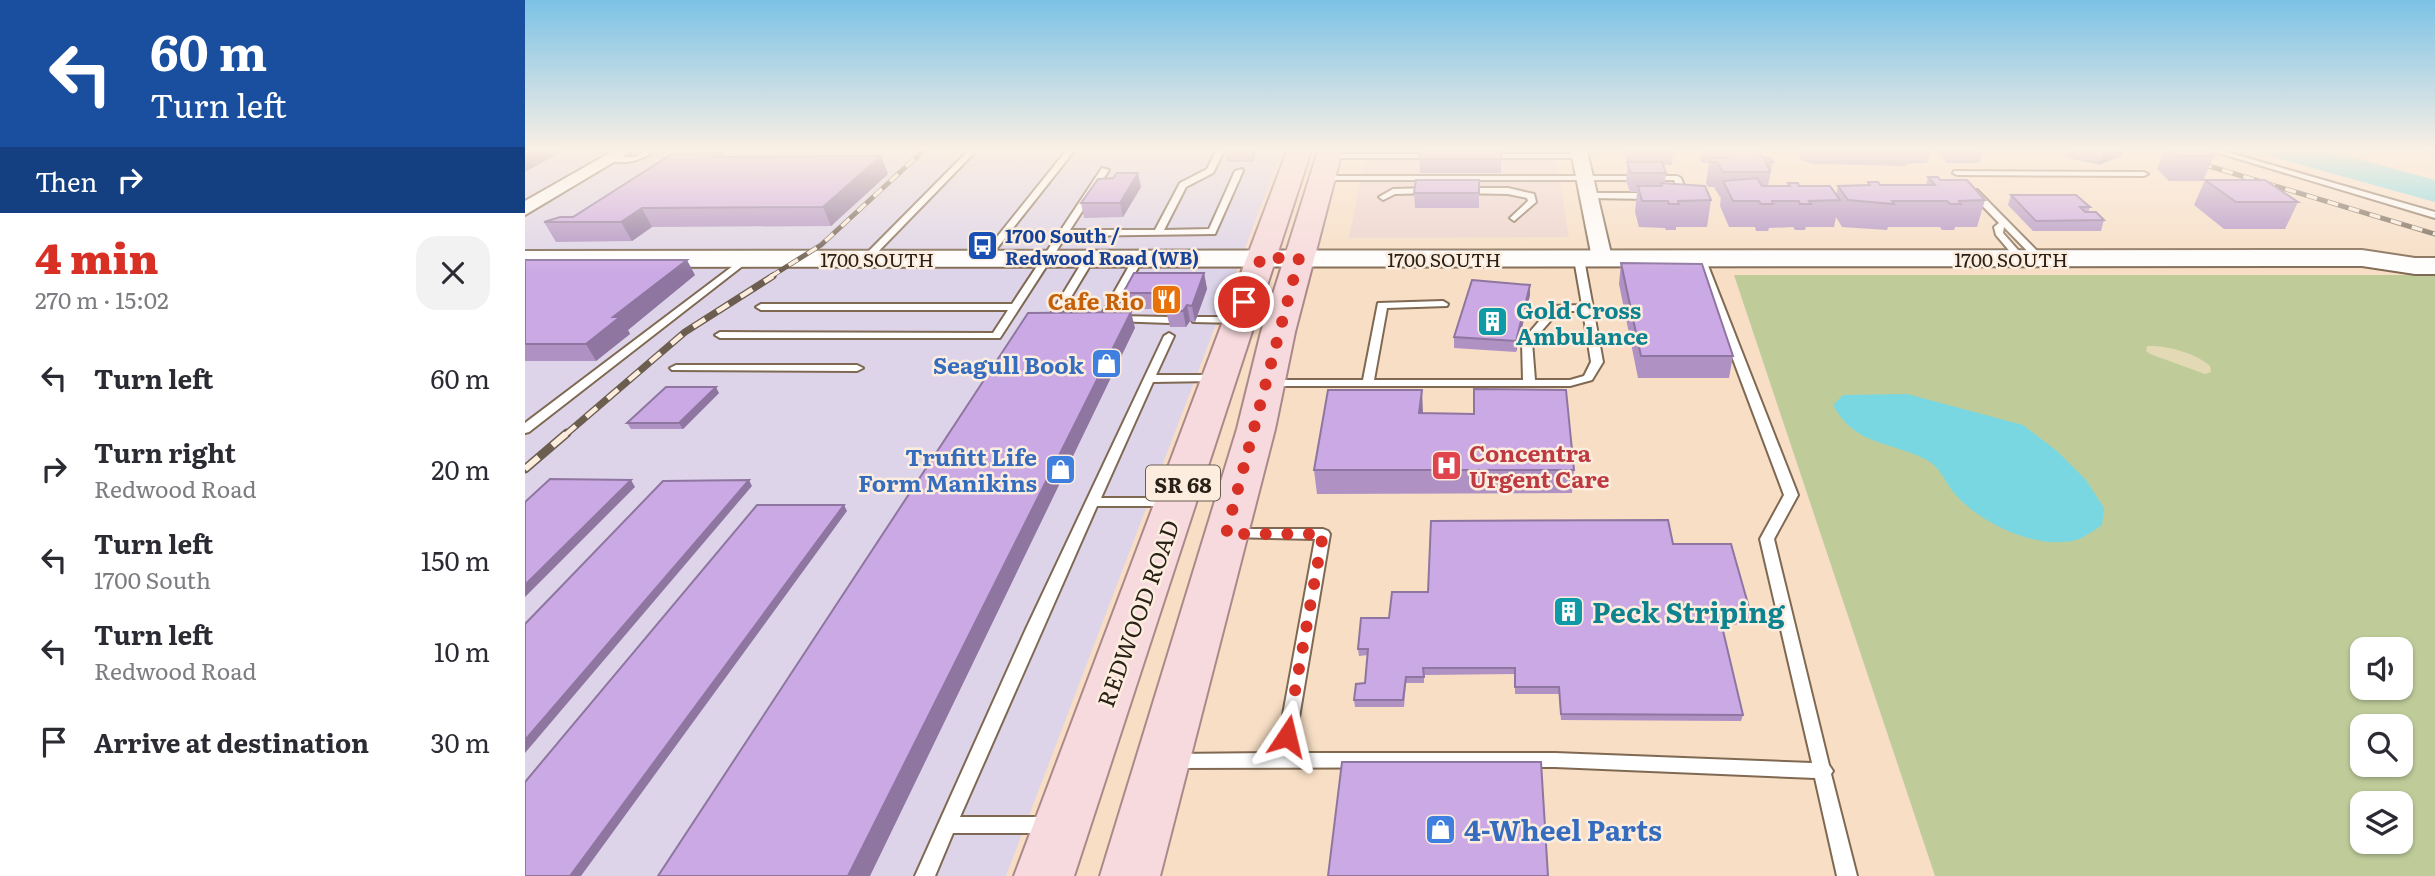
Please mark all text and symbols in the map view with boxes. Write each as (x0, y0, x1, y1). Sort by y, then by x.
text: 60 m (150, 13, 267, 86)
icon: left (35, 28, 126, 119)
text: Turn left (150, 80, 287, 128)
text: Then (35, 161, 97, 200)
icon: right (111, 161, 149, 199)
place label: 1700 South / Redwood Road (WB) (1005, 221, 1199, 271)
text: 4 min (35, 225, 159, 287)
bus stop icon: 1700 South / Redwood Road (WB) (965, 229, 999, 263)
button: close (416, 236, 490, 310)
street label: 1700 SOUTH (820, 245, 934, 273)
street label: 1700 SOUTH (1387, 245, 1501, 273)
street label: 1700 SOUTH (1954, 245, 2068, 273)
pin (1214, 272, 1274, 332)
text: 270 m · 15:02 (35, 282, 169, 316)
place label: Cafe Rio (1048, 283, 1144, 317)
restaurant icon: Cafe Rio (1150, 283, 1184, 317)
icon: arrive (1225, 283, 1263, 321)
place label: Gold Cross Ambulance (1516, 292, 1648, 352)
building icon: Gold Cross Ambulance (1476, 305, 1510, 339)
place label: Seagull Book (933, 347, 1085, 381)
shop icon: Seagull Book (1090, 347, 1124, 381)
text: Turn left (94, 358, 213, 397)
text: 60 m (431, 358, 490, 397)
icon: left (35, 359, 73, 397)
text: Turn right (94, 432, 236, 471)
place label: Concentra Urgent Care (1469, 435, 1610, 495)
place label: Trufitt Life Form Manikins (858, 439, 1037, 499)
hospital icon: Concentra Urgent Care (1429, 448, 1463, 482)
text: 20 m (431, 449, 490, 488)
icon: right (35, 450, 73, 488)
shop icon: Trufitt Life Form Manikins (1043, 452, 1077, 486)
road number: SR 68 (1146, 466, 1220, 500)
text: Redwood Road (94, 471, 257, 505)
street label: REDWOOD ROAD (1087, 515, 1187, 711)
text: Turn left (94, 523, 213, 562)
text: 150 m (421, 540, 490, 579)
icon: left (35, 541, 73, 579)
text: 1700 South (94, 562, 211, 596)
place label: Peck Striping (1592, 590, 1786, 632)
building icon: Peck Striping (1552, 594, 1586, 628)
text: Turn left (94, 614, 213, 653)
text: 10 m (434, 631, 490, 670)
icon: left (35, 632, 73, 670)
map controls (2350, 637, 2413, 854)
button: sound (2350, 637, 2413, 700)
text: Redwood Road (94, 653, 257, 687)
position arrow (1250, 699, 1324, 773)
button: search (2350, 714, 2413, 777)
text: Arrive at destination (94, 722, 369, 761)
text: 30 m (430, 722, 490, 761)
icon: arrive (35, 723, 73, 761)
button: layers (2350, 791, 2413, 854)
place label: 4-Wheel Parts (1464, 808, 1662, 850)
shop icon: 4-Wheel Parts (1424, 812, 1458, 846)

